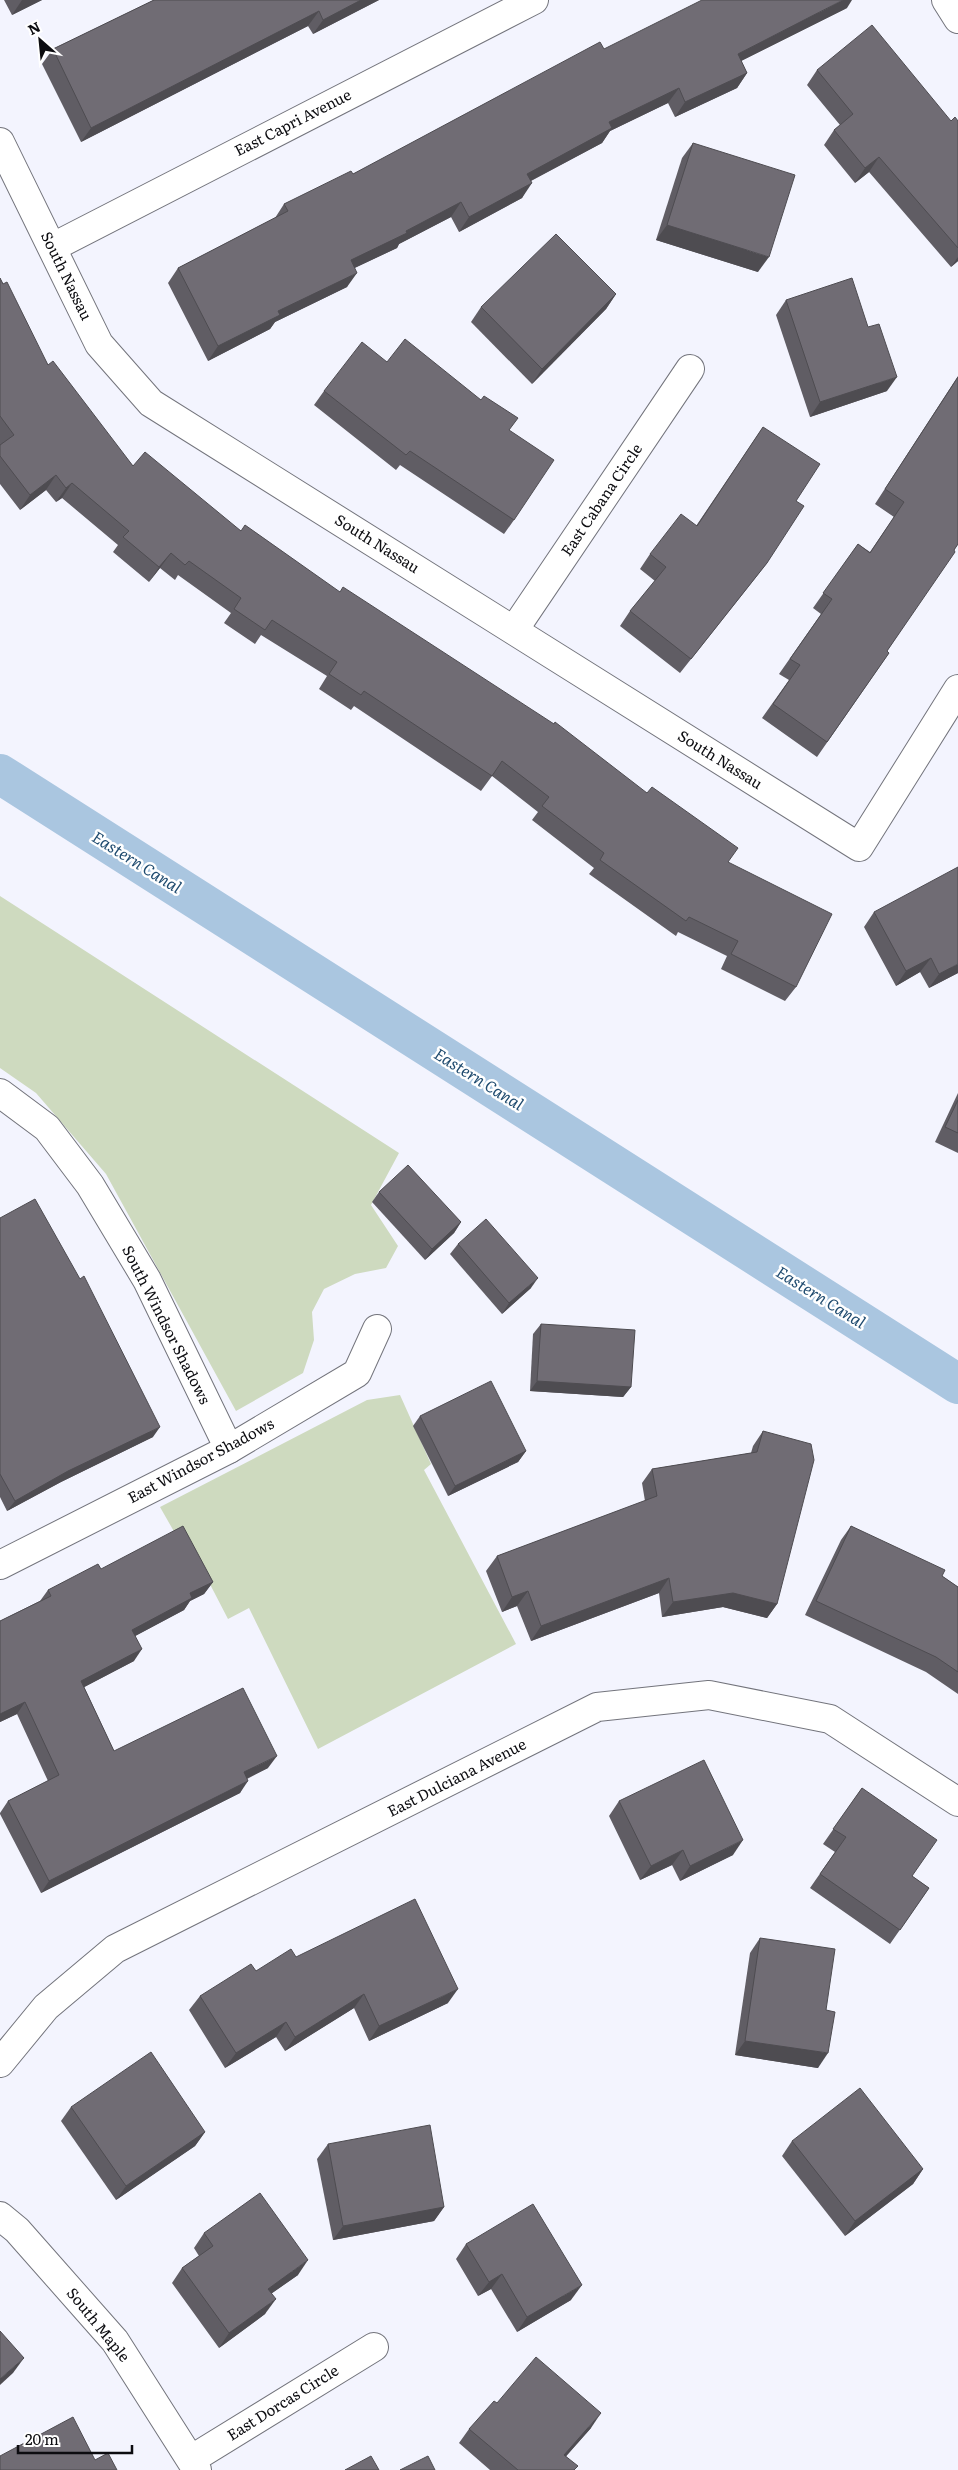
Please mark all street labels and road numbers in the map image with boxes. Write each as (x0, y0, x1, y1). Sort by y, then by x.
street label: East Capri Avenue (230, 82, 355, 161)
street label: South Nassau (36, 227, 99, 324)
street label: East Cabana Circle (554, 438, 647, 560)
street label: South Nassau (331, 507, 425, 578)
street label: South Nassau (674, 723, 768, 794)
street label: South Windsor Shadows (117, 1241, 218, 1408)
street label: East Windsor Shadows (123, 1411, 278, 1508)
street label: East Dulciana Avenue (383, 1732, 530, 1822)
street label: South Maple (62, 2282, 137, 2366)
street label: East Dorcas Circle (222, 2358, 343, 2445)

